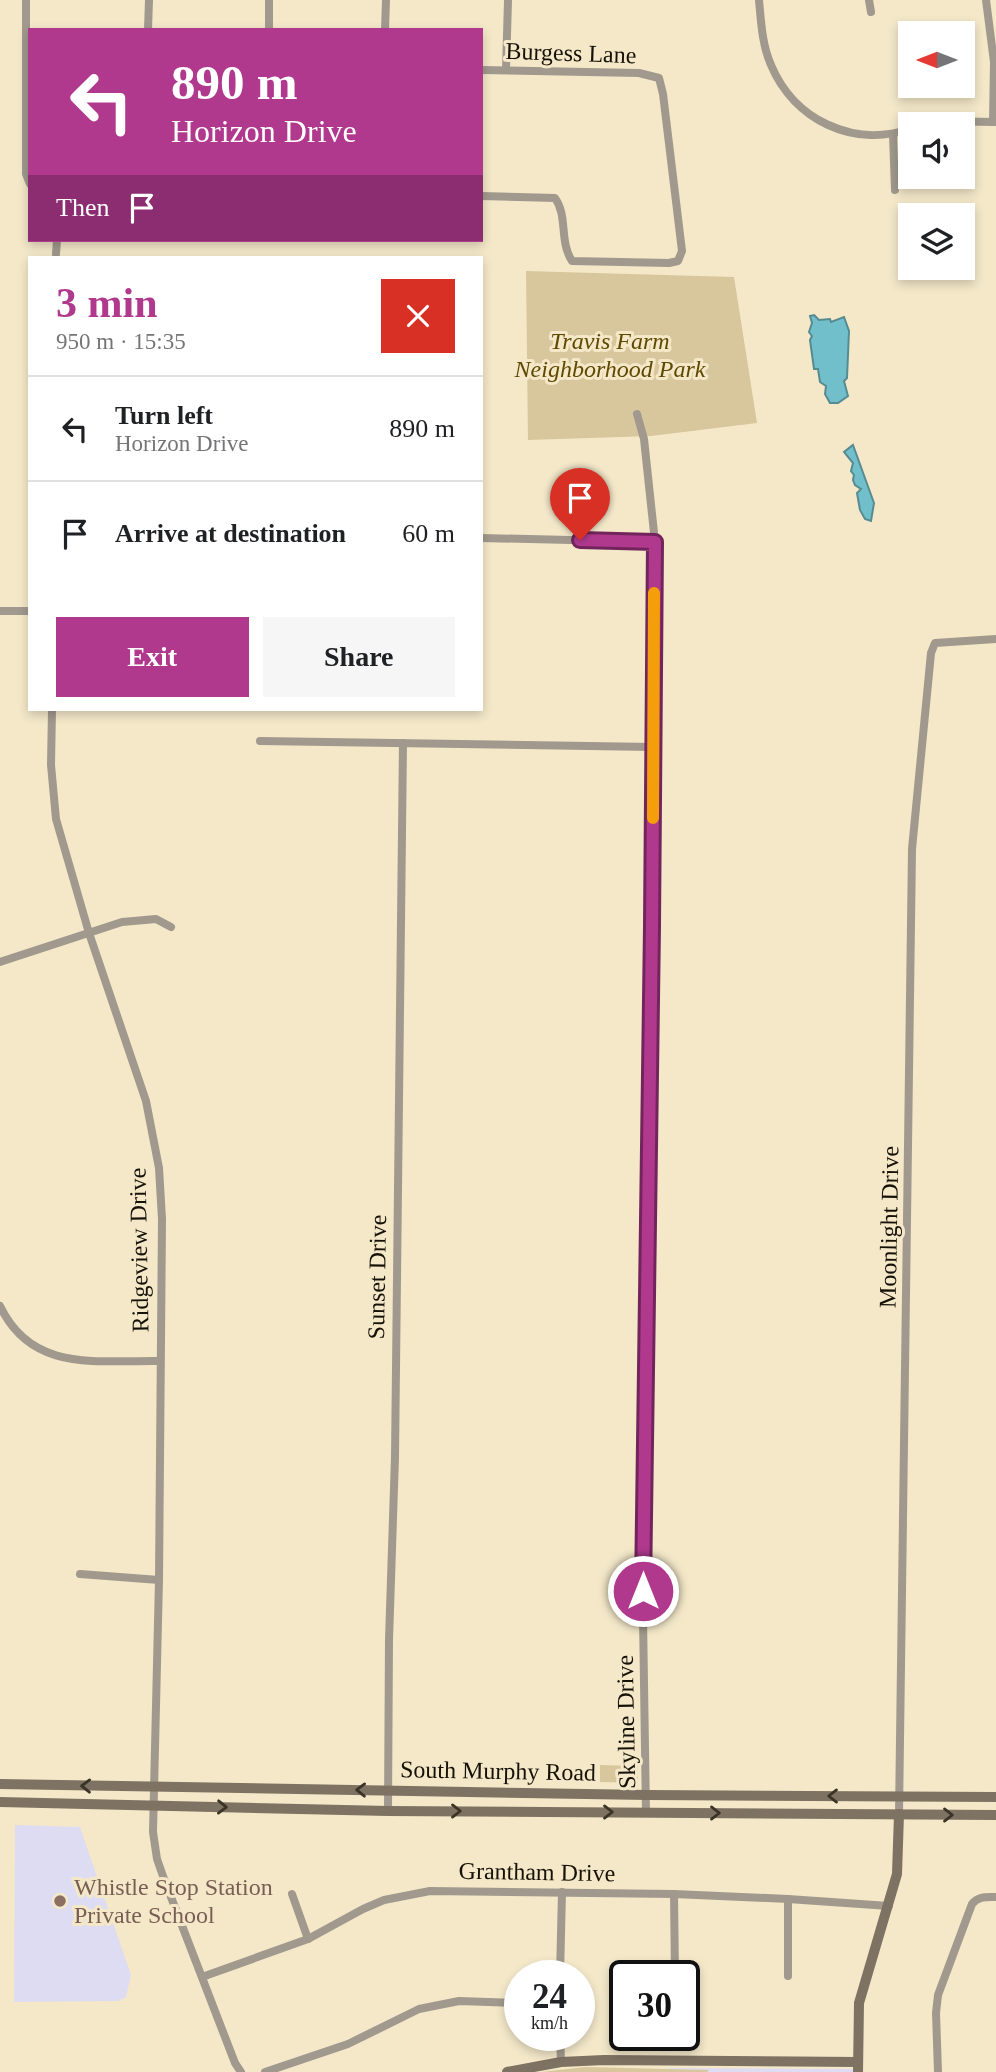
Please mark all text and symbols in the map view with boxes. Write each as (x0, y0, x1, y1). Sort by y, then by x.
north arrow (898, 21, 975, 98)
map controls (898, 21, 975, 280)
street label: Burgess Lane (505, 38, 637, 68)
text: 890 m (171, 55, 298, 110)
icon: left (56, 56, 147, 147)
button: sound (898, 112, 975, 189)
text: Horizon Drive (171, 113, 357, 149)
icon: arrive (123, 189, 161, 227)
text: Then (56, 193, 109, 222)
button: layers (898, 203, 975, 280)
button: close (381, 279, 455, 353)
text: 3 min (56, 280, 158, 326)
park label: Travis Farm Neighborhood Park (514, 328, 706, 382)
text: 950 m · 15:35 (56, 329, 186, 354)
text: Turn left (115, 401, 213, 430)
icon: left (56, 410, 94, 448)
text: 890 m (389, 414, 455, 443)
text: Horizon Drive (115, 431, 249, 456)
pin (550, 468, 610, 540)
icon: arrive (561, 479, 599, 517)
icon: arrive (56, 515, 94, 553)
text: Arrive at destination (115, 519, 346, 548)
text: 60 m (402, 519, 455, 548)
button: Exit (56, 617, 249, 697)
button: Share (263, 617, 455, 697)
street label: Moonlight Drive (875, 1146, 903, 1308)
street label: Ridgeview Drive (125, 1167, 153, 1333)
street label: Sunset Drive (363, 1214, 391, 1340)
position arrow (606, 1554, 680, 1628)
street label: Skyline Drive (612, 1655, 640, 1789)
street label: South Murphy Road (400, 1756, 596, 1786)
one-way arrow (80, 1778, 90, 1794)
one-way arrow (355, 1782, 366, 1797)
one-way arrow (827, 1788, 838, 1804)
one-way arrow (216, 1800, 227, 1815)
one-way arrow (451, 1803, 462, 1819)
one-way arrow (603, 1804, 614, 1820)
one-way arrow (710, 1805, 720, 1821)
one-way arrow (943, 1807, 953, 1823)
street label: Grantham Drive (458, 1858, 616, 1886)
place label: Whistle Stop Station Private School (74, 1874, 273, 1928)
marker: Whistle Stop Station Private School (52, 1893, 68, 1909)
speed limit sign: 30 (609, 1960, 700, 2051)
text: 24 (532, 1977, 567, 2016)
text: km/h (531, 2013, 568, 2033)

